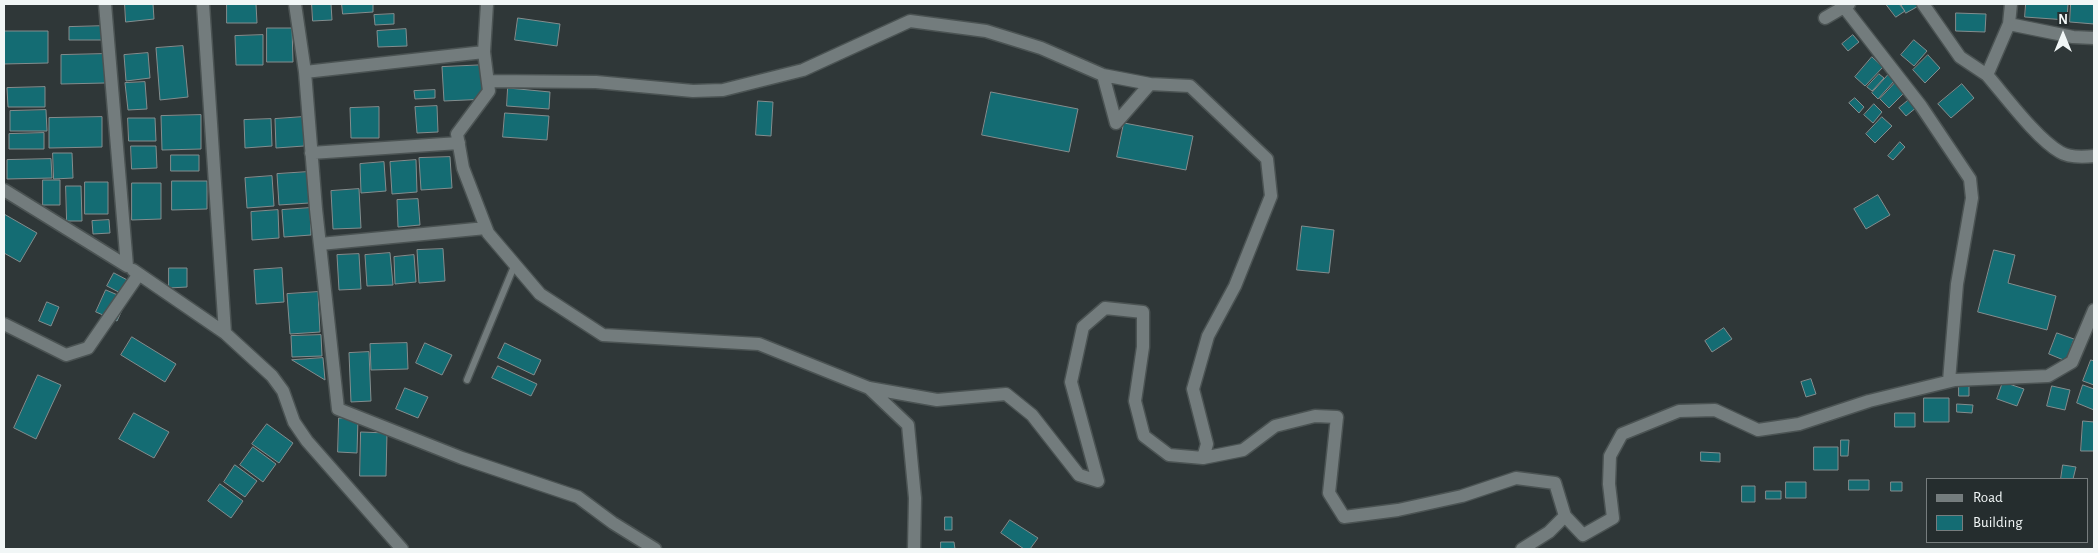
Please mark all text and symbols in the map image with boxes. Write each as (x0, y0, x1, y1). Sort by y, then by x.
north arrow (2038, 10, 2088, 60)
text: N (2058, 13, 2068, 27)
legend (1926, 478, 2088, 543)
text: Road (1973, 490, 2003, 505)
text: Building (1973, 515, 2023, 530)

